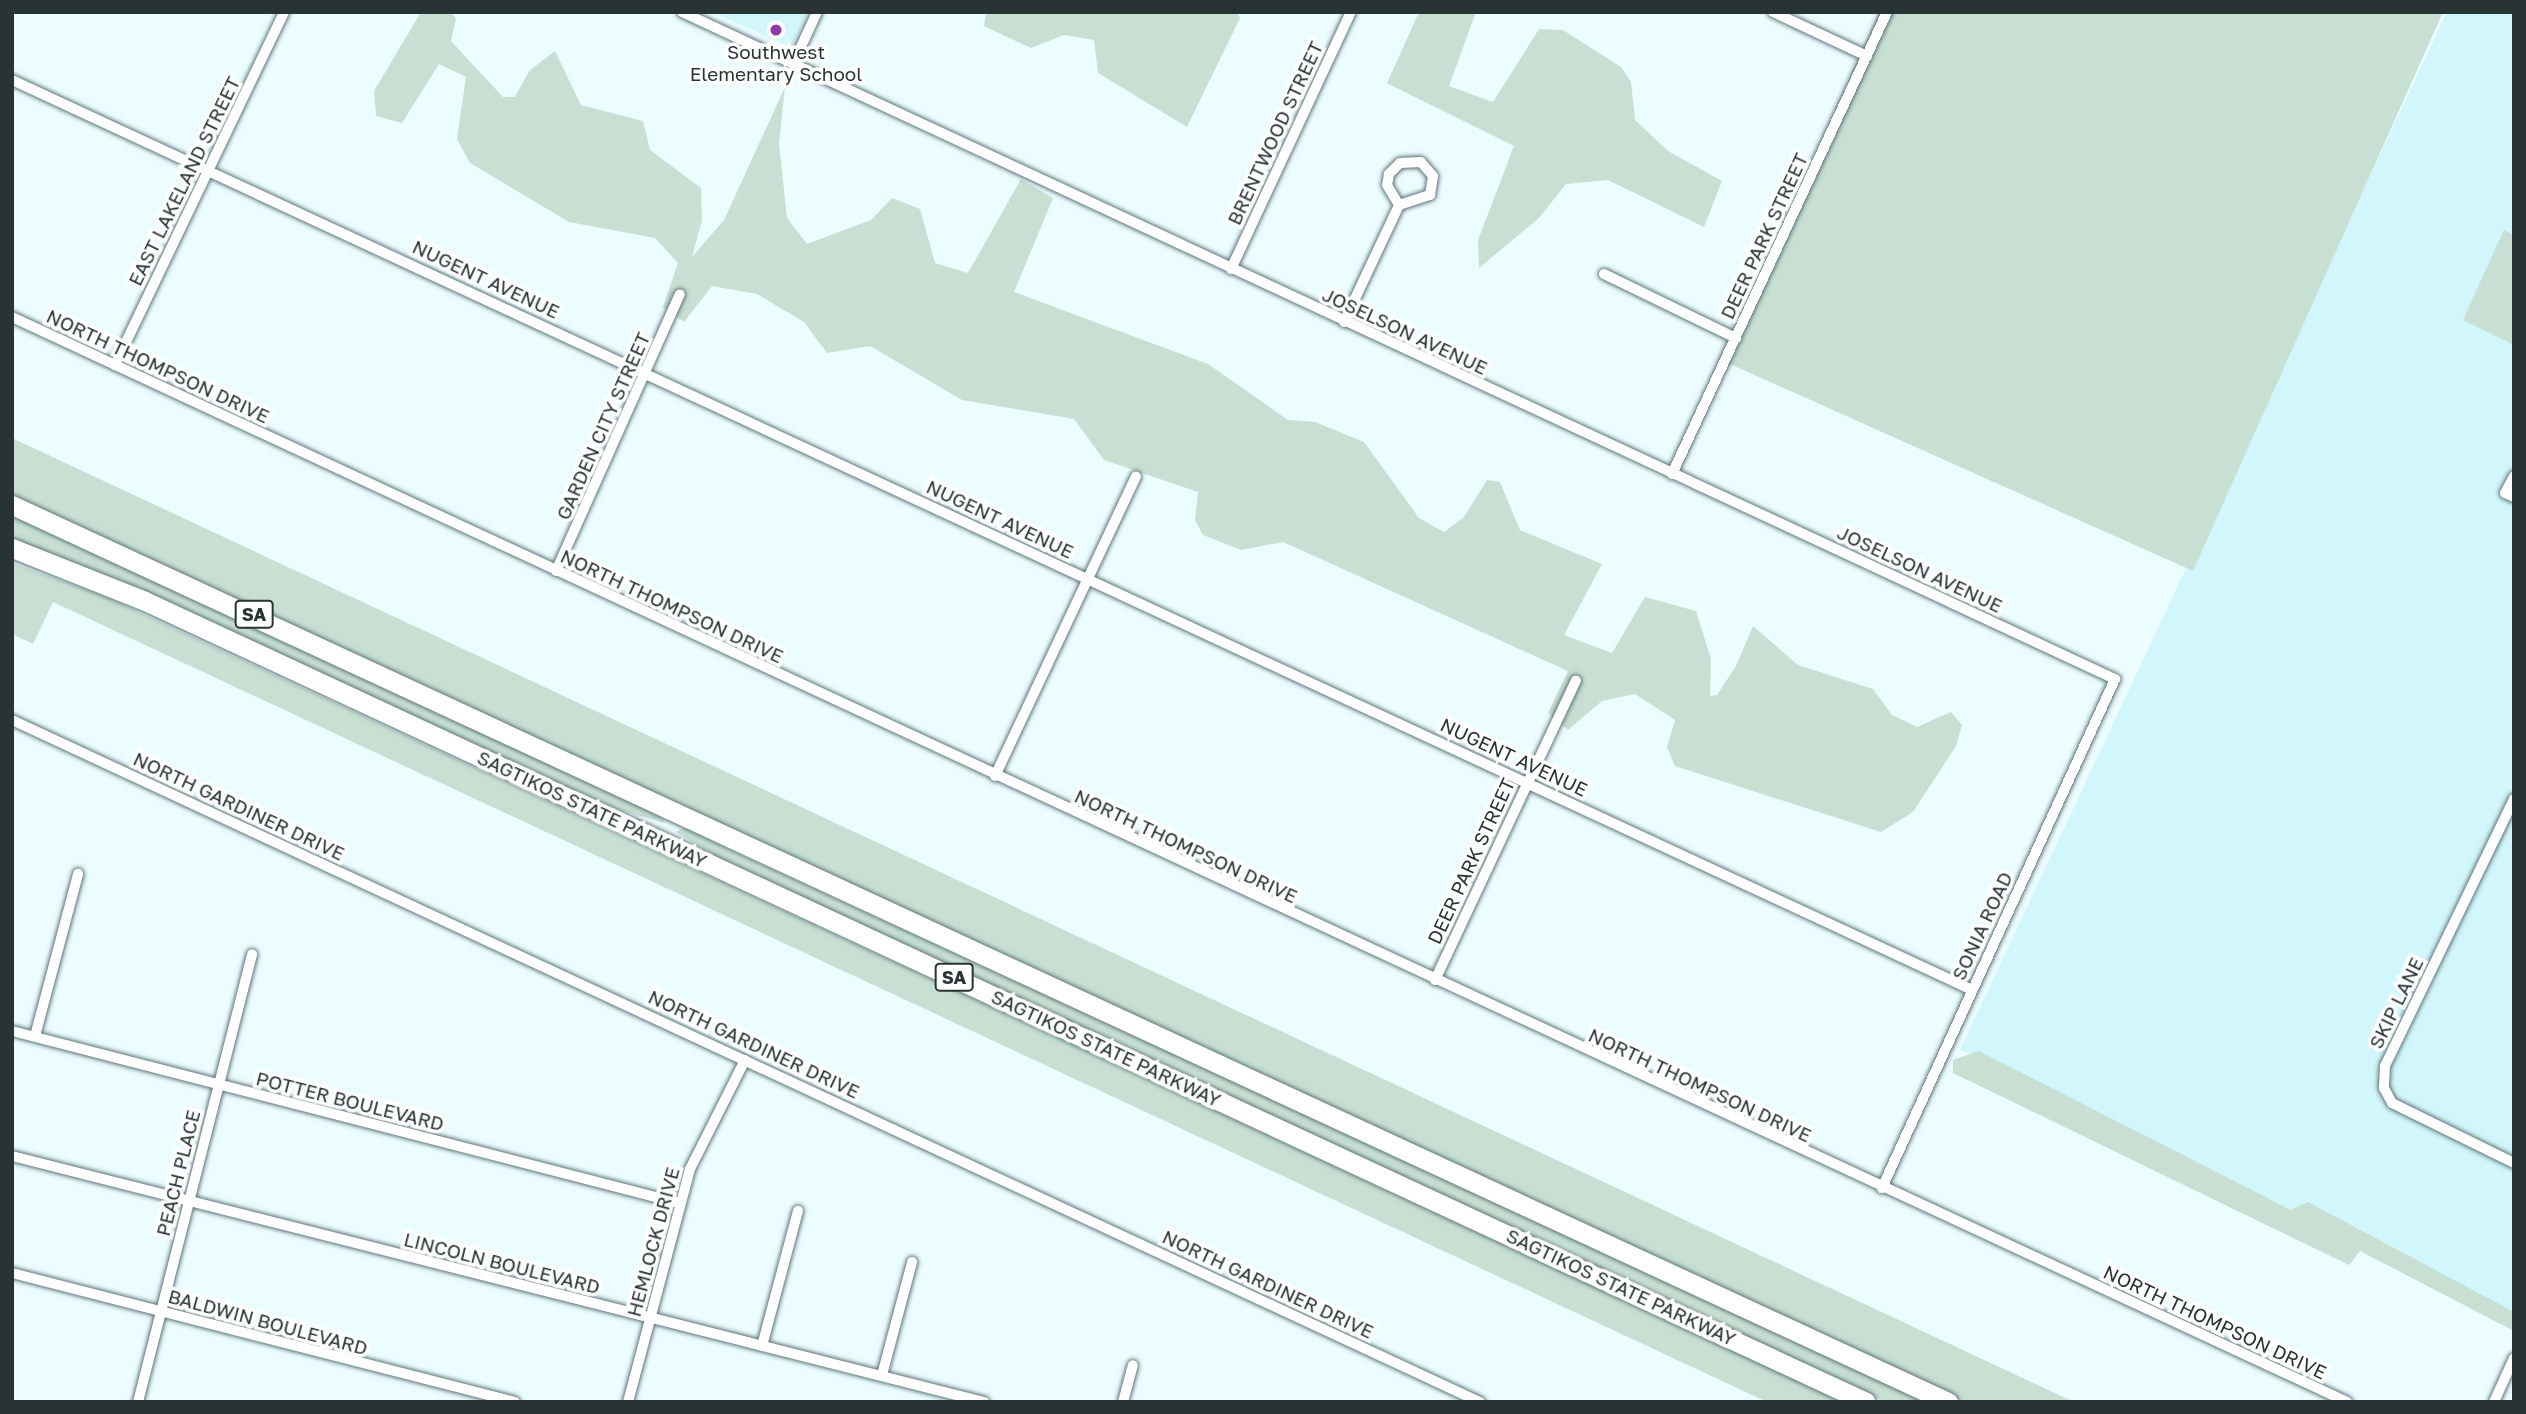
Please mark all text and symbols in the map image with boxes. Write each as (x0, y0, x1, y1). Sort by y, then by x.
marker: Southwest Elementary School (768, 22, 784, 38)
street label: BRENTWOOD STREET (1222, 38, 1328, 228)
place label: Southwest Elementary School (690, 41, 862, 85)
street label: EAST LAKELAND STREET (123, 73, 245, 289)
street label: DEER PARK STREET (1716, 149, 1812, 323)
street label: NUGENT AVENUE (409, 235, 563, 323)
street label: JOSELSON AVENUE (1319, 283, 1491, 379)
street label: NORTH THOMPSON DRIVE (43, 304, 273, 428)
street label: GARDEN CITY STREET (551, 329, 655, 523)
street label: NUGENT AVENUE (923, 475, 1077, 563)
street label: JOSELSON AVENUE (1834, 521, 2006, 617)
street label: NORTH THOMPSON DRIVE (557, 544, 787, 668)
road number: SA (233, 600, 275, 628)
street label: NUGENT AVENUE (1437, 713, 1591, 801)
street label: SAGTIKOS STATE PARKWAY (474, 746, 710, 872)
street label: NORTH GARDINER DRIVE (130, 747, 348, 865)
street label: DEER PARK STREET (1423, 774, 1519, 948)
street label: NORTH THOMPSON DRIVE (1071, 784, 1301, 908)
street label: SONIA ROAD (1947, 868, 2017, 984)
street label: SKIP LANE (2364, 954, 2428, 1052)
road number: SA (933, 962, 975, 992)
street label: NORTH GARDINER DRIVE (645, 985, 863, 1103)
street label: SAGTIKOS STATE PARKWAY (988, 985, 1224, 1111)
street label: NORTH THOMPSON DRIVE (1585, 1023, 1815, 1147)
street label: POTTER BOULEVARD (254, 1067, 446, 1135)
street label: PEACH PLACE (151, 1108, 205, 1238)
street label: HEMLOCK DRIVE (622, 1165, 684, 1319)
street label: SAGTIKOS STATE PARKWAY (1503, 1224, 1739, 1350)
street label: NORTH GARDINER DRIVE (1159, 1225, 1377, 1343)
street label: LINCOLN BOULEVARD (402, 1228, 602, 1298)
street label: NORTH THOMPSON DRIVE (2100, 1260, 2330, 1384)
street label: BALDWIN BOULEVARD (166, 1284, 370, 1360)

